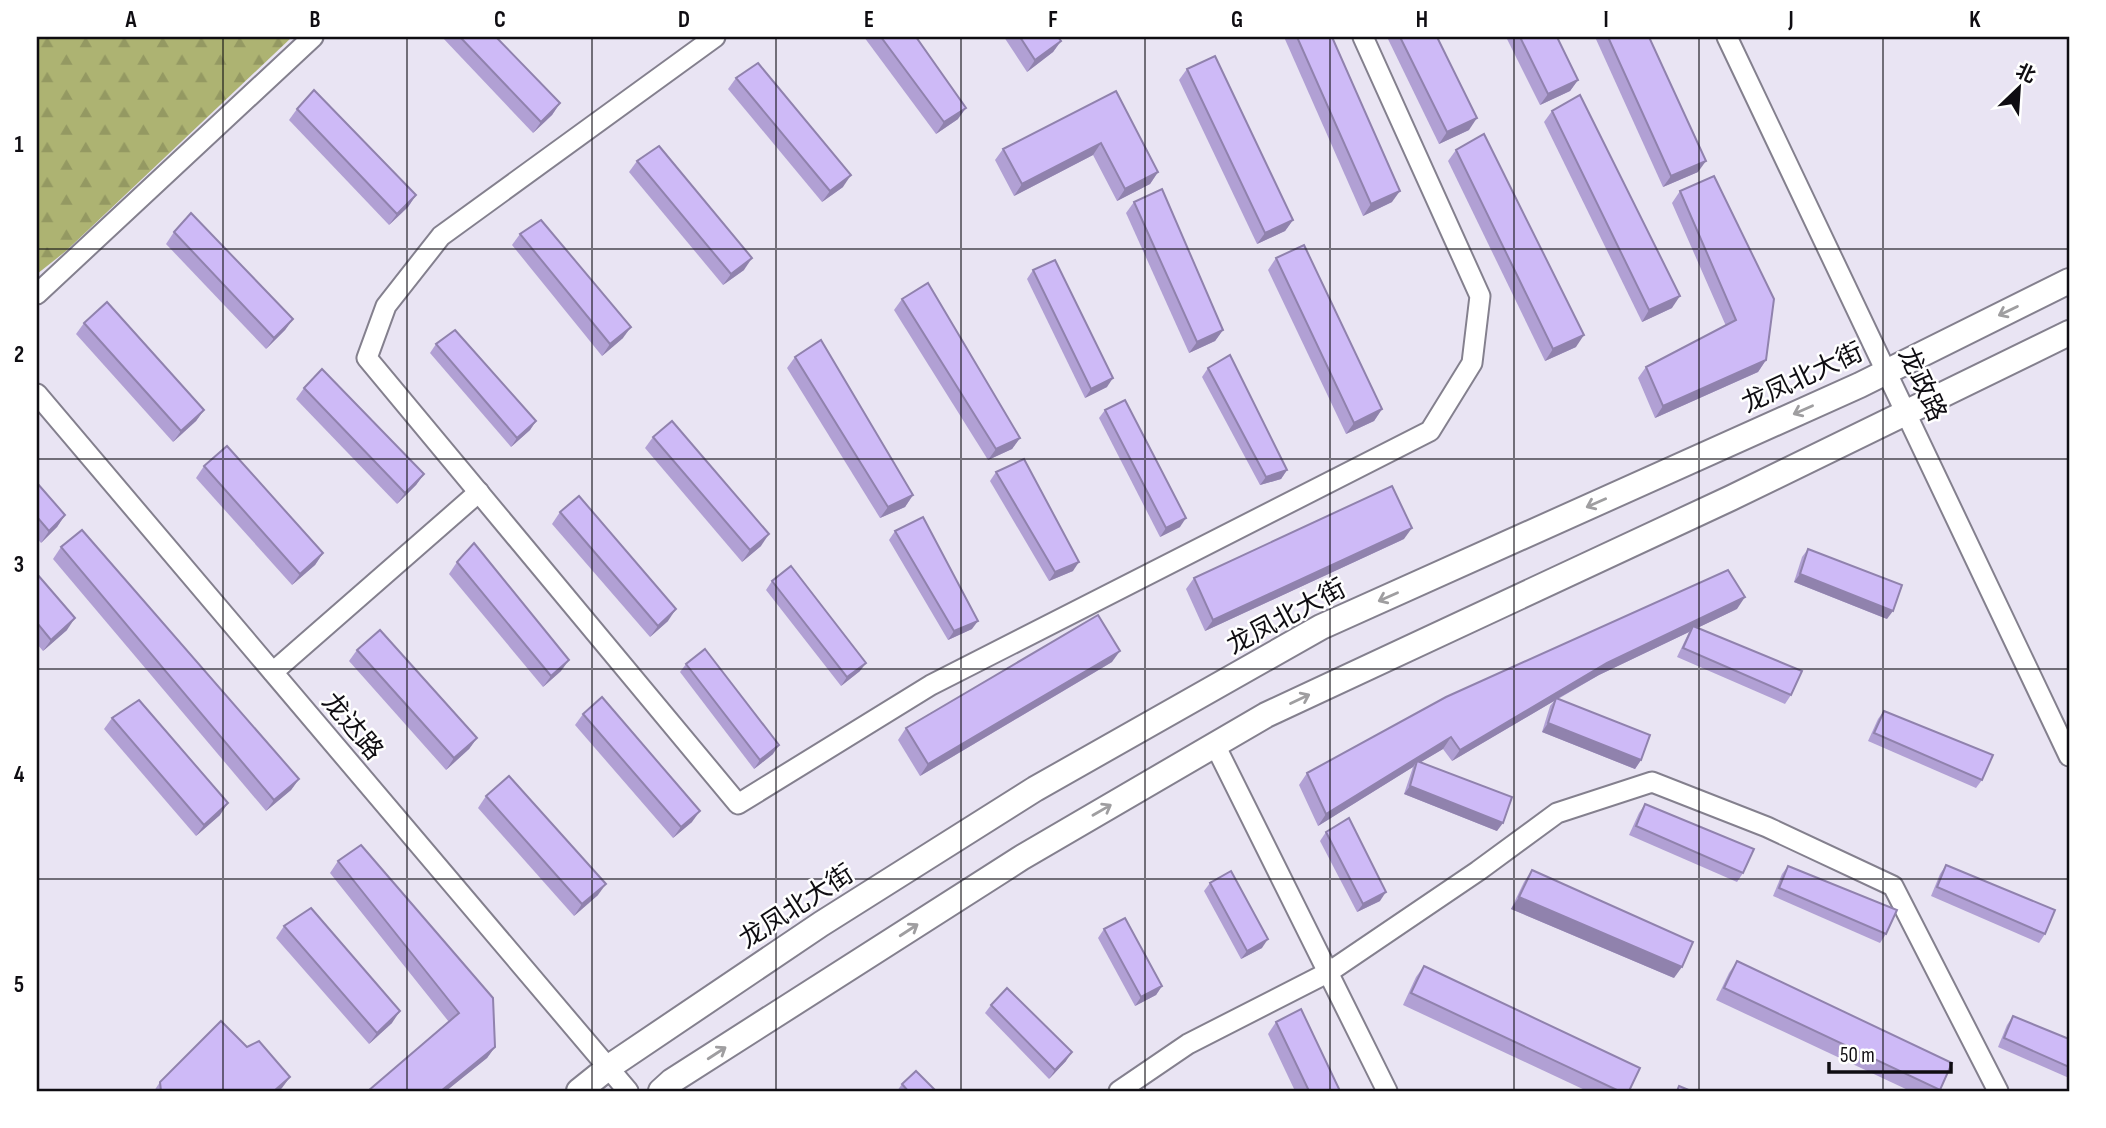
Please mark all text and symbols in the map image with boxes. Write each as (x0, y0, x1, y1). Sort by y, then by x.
text: A (125, 6, 138, 34)
text: B (310, 6, 321, 34)
text: C (494, 6, 506, 34)
text: D (678, 6, 690, 34)
text: E (864, 6, 874, 34)
text: F (1048, 6, 1058, 34)
text: G (1231, 6, 1243, 34)
text: H (1416, 6, 1428, 34)
text: I (1603, 6, 1609, 34)
text: J (1787, 6, 1794, 34)
text: K (1969, 6, 1981, 34)
north arrow (1983, 52, 2054, 122)
text: 北 (2012, 60, 2039, 88)
text: 1 (14, 131, 24, 159)
one-way arrow (1998, 305, 2019, 319)
street label: 龙凤北大街 (1737, 337, 1868, 420)
text: 2 (14, 341, 24, 369)
street label: 龙政路 (1891, 343, 1952, 427)
one-way arrow (1793, 404, 1814, 417)
one-way arrow (1586, 497, 1607, 510)
text: 3 (14, 551, 24, 579)
street label: 龙凤北大街 (1222, 573, 1351, 662)
one-way arrow (1378, 591, 1399, 604)
street label: 龙达路 (315, 687, 389, 767)
one-way arrow (1289, 692, 1311, 705)
text: 4 (14, 761, 25, 789)
one-way arrow (1092, 803, 1112, 817)
street label: 龙凤北大街 (734, 859, 860, 956)
one-way arrow (898, 922, 918, 936)
text: 5 (14, 971, 24, 999)
scale bar (1829, 1030, 1952, 1074)
text: 50 m (1840, 1043, 1875, 1068)
one-way arrow (707, 1045, 726, 1060)

